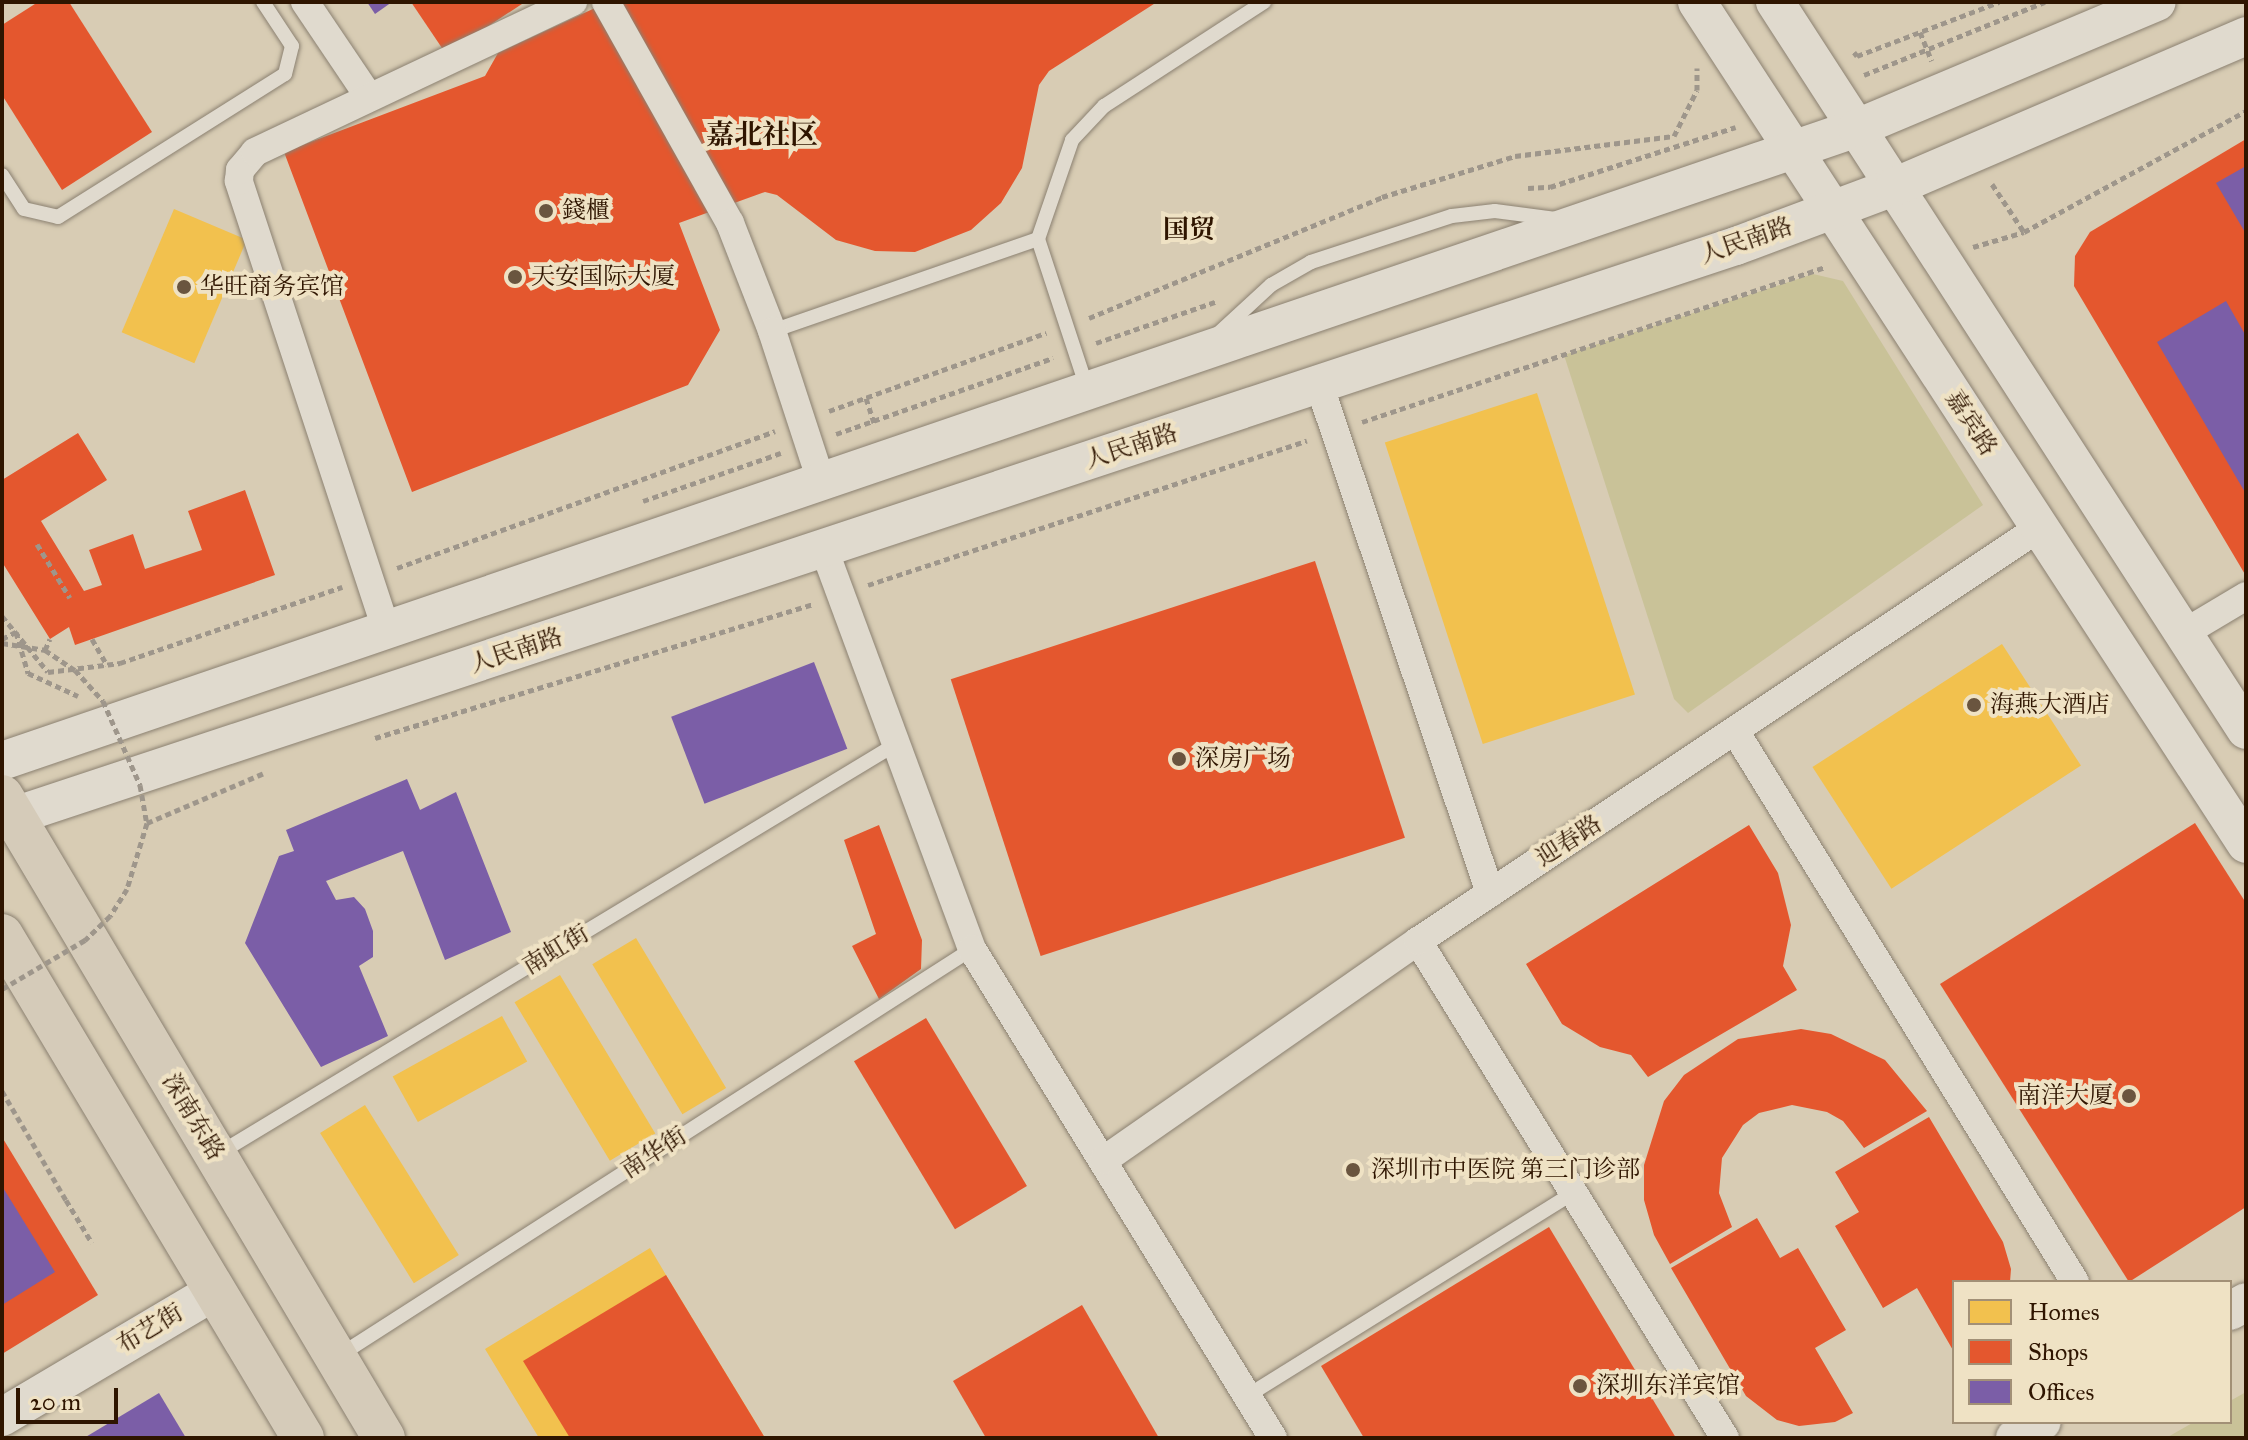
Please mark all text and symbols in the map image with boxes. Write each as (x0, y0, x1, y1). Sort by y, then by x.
district label: 嘉北社区 (706, 118, 818, 152)
place label: 錢櫃 (562, 197, 610, 225)
marker: 錢櫃 (537, 202, 555, 220)
street label: 人民南路 (1696, 212, 1796, 270)
district label: 国贸 (1163, 214, 1215, 246)
place label: 天安国际大厦 (531, 263, 675, 291)
marker: 天安国际大厦 (506, 268, 524, 286)
place label: 华旺商务宾馆 (200, 273, 344, 301)
marker: 华旺商务宾馆 (175, 278, 193, 296)
street label: 嘉宾路 (1939, 385, 2003, 461)
street label: 人民南路 (1081, 418, 1181, 476)
street label: 人民南路 (466, 622, 566, 680)
place label: 海燕大酒店 (1990, 691, 2110, 719)
marker: 海燕大酒店 (1965, 696, 1983, 714)
place label: 深房广场 (1195, 745, 1291, 773)
marker: 深房广场 (1170, 750, 1188, 768)
street label: 迎春路 (1531, 809, 1607, 873)
street label: 南虹街 (518, 919, 594, 981)
street label: 深南东路 (156, 1068, 230, 1166)
place label: 南洋大厦 (2017, 1082, 2113, 1110)
marker: 南洋大厦 (2120, 1087, 2138, 1105)
street label: 南华街 (616, 1121, 692, 1185)
place label: 深圳市中医院 第三门诊部 (1371, 1156, 1640, 1184)
marker: 深圳市中医院 第三门诊部 (1342, 1159, 1364, 1181)
legend (1952, 1280, 2232, 1424)
text: Homes (2028, 1297, 2100, 1327)
street label: 布艺街 (112, 1298, 188, 1360)
text: Shops (2028, 1337, 2088, 1367)
scale bar (20, 1372, 122, 1422)
place label: 深圳东洋宾馆 (1596, 1372, 1740, 1400)
marker: 深圳东洋宾馆 (1571, 1377, 1589, 1395)
text: Offices (2028, 1377, 2094, 1407)
text: 20 m (30, 1387, 81, 1417)

